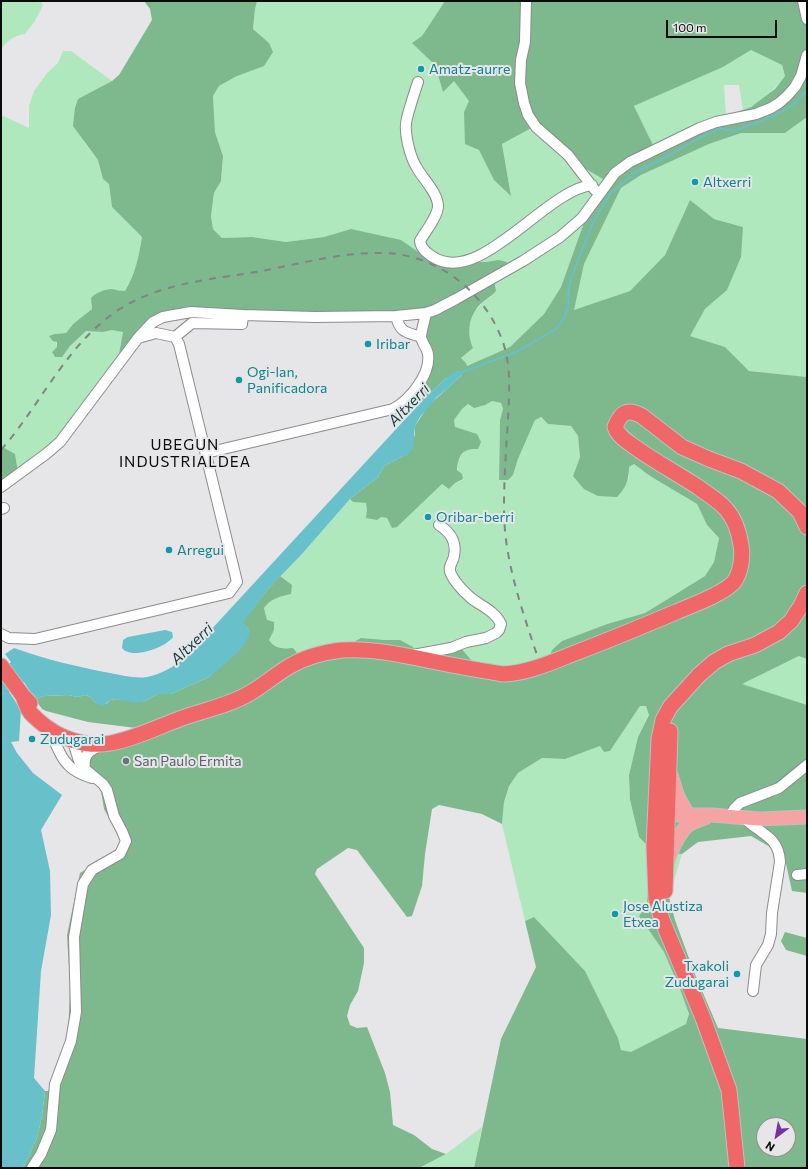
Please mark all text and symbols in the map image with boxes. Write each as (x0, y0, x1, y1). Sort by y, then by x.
scale bar (668, 12, 779, 38)
text: 100 m (673, 20, 707, 34)
place label: Amatz-aurre (429, 61, 510, 77)
marker: Amatz-aurre (416, 64, 426, 74)
place label: Altxerri (703, 174, 751, 190)
marker: Altxerri (690, 177, 700, 187)
place label: Iribar (376, 336, 410, 352)
marker: Iribar (363, 339, 373, 349)
place label: Ogi-lan, Panificadora (247, 364, 327, 396)
marker: Ogi-lan, Panificadora (234, 375, 244, 385)
water label: Altxerri (385, 380, 433, 430)
district label: UBEGUN INDUSTRIALDEA (119, 436, 251, 471)
place label: Oribar-berri (436, 509, 514, 525)
marker: Oribar-berri (423, 512, 433, 522)
place label: Arregui (177, 542, 224, 558)
marker: Arregui (164, 545, 174, 555)
water label: Altxerri (167, 620, 217, 668)
place label: Zudugarai (40, 731, 104, 747)
marker: Zudugarai (27, 734, 37, 744)
place label: San Paulo Ermita (134, 753, 242, 769)
marker: San Paulo Ermita (121, 756, 131, 766)
place label: Jose Alustiza Etxea (623, 898, 703, 930)
marker: Jose Alustiza Etxea (610, 909, 620, 919)
place label: Txakoli Zudugarai (665, 958, 729, 990)
marker: Txakoli Zudugarai (732, 969, 742, 979)
north arrow (756, 1117, 796, 1157)
text: N (763, 1139, 777, 1154)

